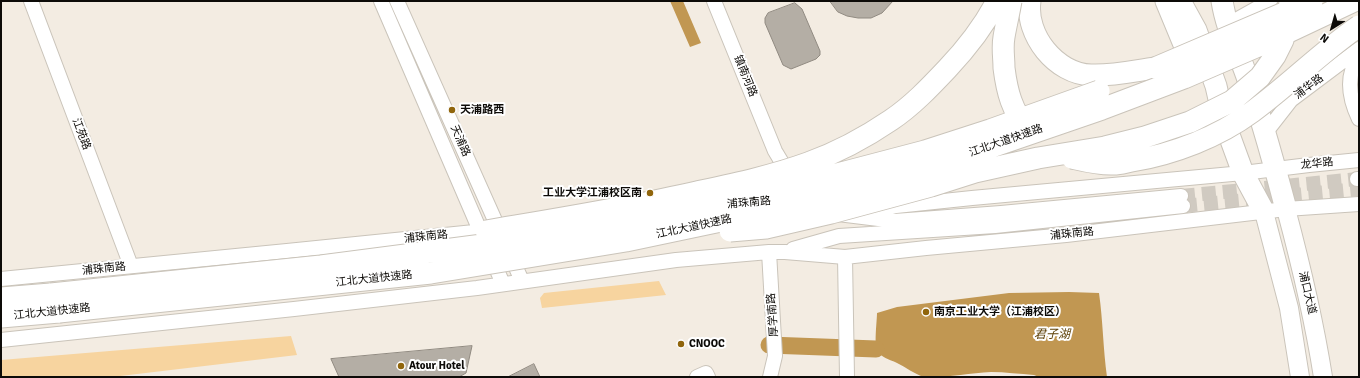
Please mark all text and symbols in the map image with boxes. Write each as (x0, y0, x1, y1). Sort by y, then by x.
north arrow (1312, 8, 1352, 48)
text: N (1318, 30, 1331, 45)
street label: 镇南河路 (731, 53, 759, 99)
street label: 浦华路 (1292, 72, 1326, 102)
place label: 天浦路西 (460, 103, 504, 117)
marker: 天浦路西 (447, 105, 457, 115)
street label: 江苑路 (69, 116, 93, 152)
street label: 江北大道快速路 (967, 122, 1045, 160)
street label: 天浦路 (447, 123, 473, 159)
street label: 龙华路 (1300, 156, 1334, 172)
place label: 工业大学江浦校区南 (543, 186, 642, 200)
marker: 工业大学江浦校区南 (645, 188, 655, 198)
street label: 浦珠南路 (727, 195, 771, 211)
street label: 江北大道快速路 (655, 213, 733, 241)
street label: 浦珠南路 (1049, 225, 1095, 243)
street label: 浦珠南路 (403, 228, 449, 246)
street label: 浦珠南路 (81, 260, 127, 278)
street label: 江北大道快速路 (335, 268, 413, 290)
street label: 浦口大道 (1296, 270, 1318, 316)
street label: 厚学南路 (765, 293, 781, 337)
street label: 江北大道快速路 (13, 301, 91, 323)
place label: 南京工业大学（江浦校区） (934, 305, 1066, 319)
marker: 南京工业大学（江浦校区） (921, 307, 931, 317)
water label: 君子湖 (1034, 328, 1070, 342)
place label: CNOOC (689, 337, 725, 351)
marker: CNOOC (676, 339, 686, 349)
place label: Atour Hotel (409, 359, 465, 373)
marker: Atour Hotel (396, 361, 406, 371)

